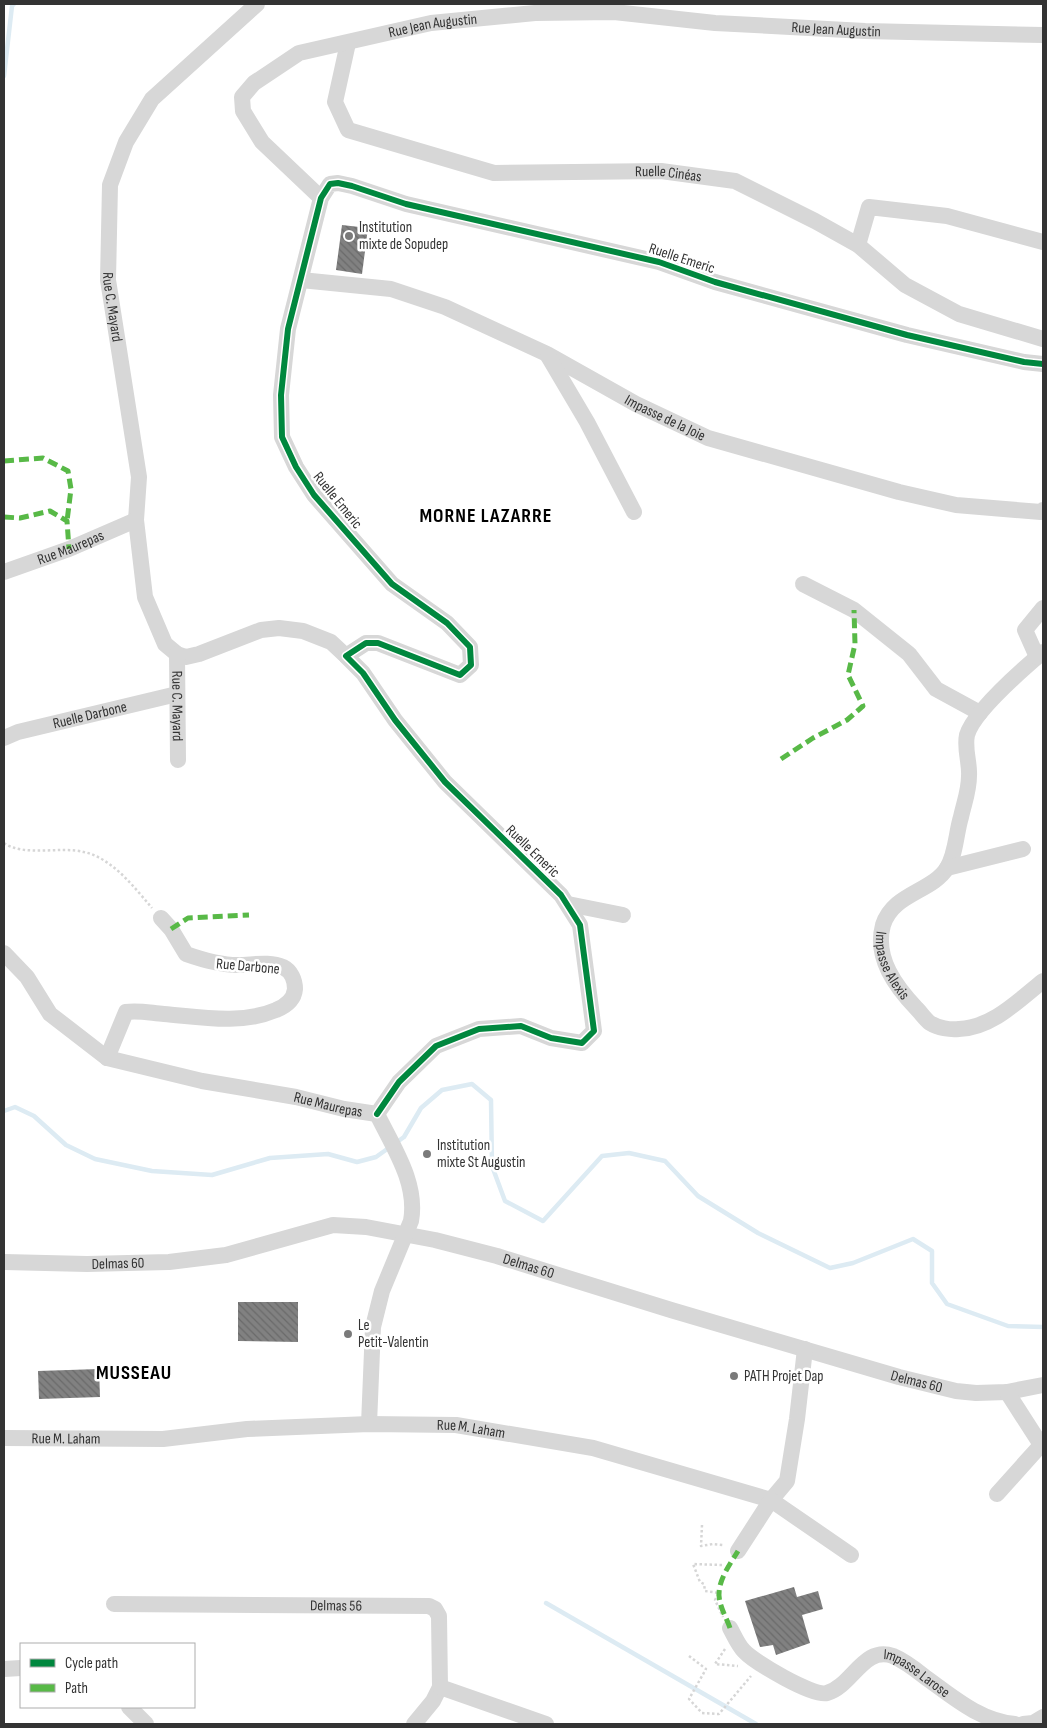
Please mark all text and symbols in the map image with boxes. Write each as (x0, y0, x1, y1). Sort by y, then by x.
street label: Rue Jean Augustin (387, 10, 478, 42)
street label: Rue Jean Augustin (791, 18, 881, 41)
street label: Ruelle Cinéas (635, 162, 703, 186)
place label: Institution mixte de Sopudep (359, 218, 448, 254)
marker: Institution mixte de Sopudep (343, 230, 355, 242)
street label: Ruelle Emeric (646, 239, 717, 278)
street label: Rue C. Mayard (98, 272, 127, 343)
street label: Impasse de la Joie (621, 391, 709, 445)
street label: Ruelle Emeric (309, 468, 366, 533)
district label: MORNE LAZARRE (419, 504, 553, 528)
street label: Rue Maurepas (35, 526, 107, 569)
street label: Rue C. Mayard (167, 671, 187, 741)
street label: Ruelle Darbone (51, 697, 129, 733)
street label: Ruelle Emeric (502, 821, 564, 882)
street label: Impasse Alexis (871, 930, 913, 1004)
street label: Rue Darbone (215, 954, 281, 979)
street label: Rue Maurepas (292, 1088, 364, 1122)
place label: Institution mixte St Augustin (437, 1136, 525, 1172)
marker: Institution mixte St Augustin (421, 1148, 433, 1160)
street label: Delmas 60 (500, 1249, 556, 1283)
street label: Delmas 60 (91, 1254, 145, 1274)
place label: Le Petit-Valentin (358, 1316, 429, 1352)
marker: Le Petit-Valentin (342, 1328, 354, 1340)
district label: MUSSEAU (96, 1361, 172, 1385)
street label: Delmas 60 (888, 1366, 944, 1397)
place label: PATH Projet Dap (744, 1367, 823, 1386)
marker: PATH Projet Dap (728, 1370, 740, 1382)
street label: Rue M. Laham (437, 1416, 507, 1443)
street label: Rue M. Laham (31, 1429, 101, 1449)
street label: Delmas 56 (310, 1596, 362, 1616)
legend (20, 1643, 195, 1708)
street label: Impasse Larose (883, 1645, 954, 1702)
text: Cycle path (65, 1654, 118, 1673)
text: Path (65, 1679, 88, 1698)

